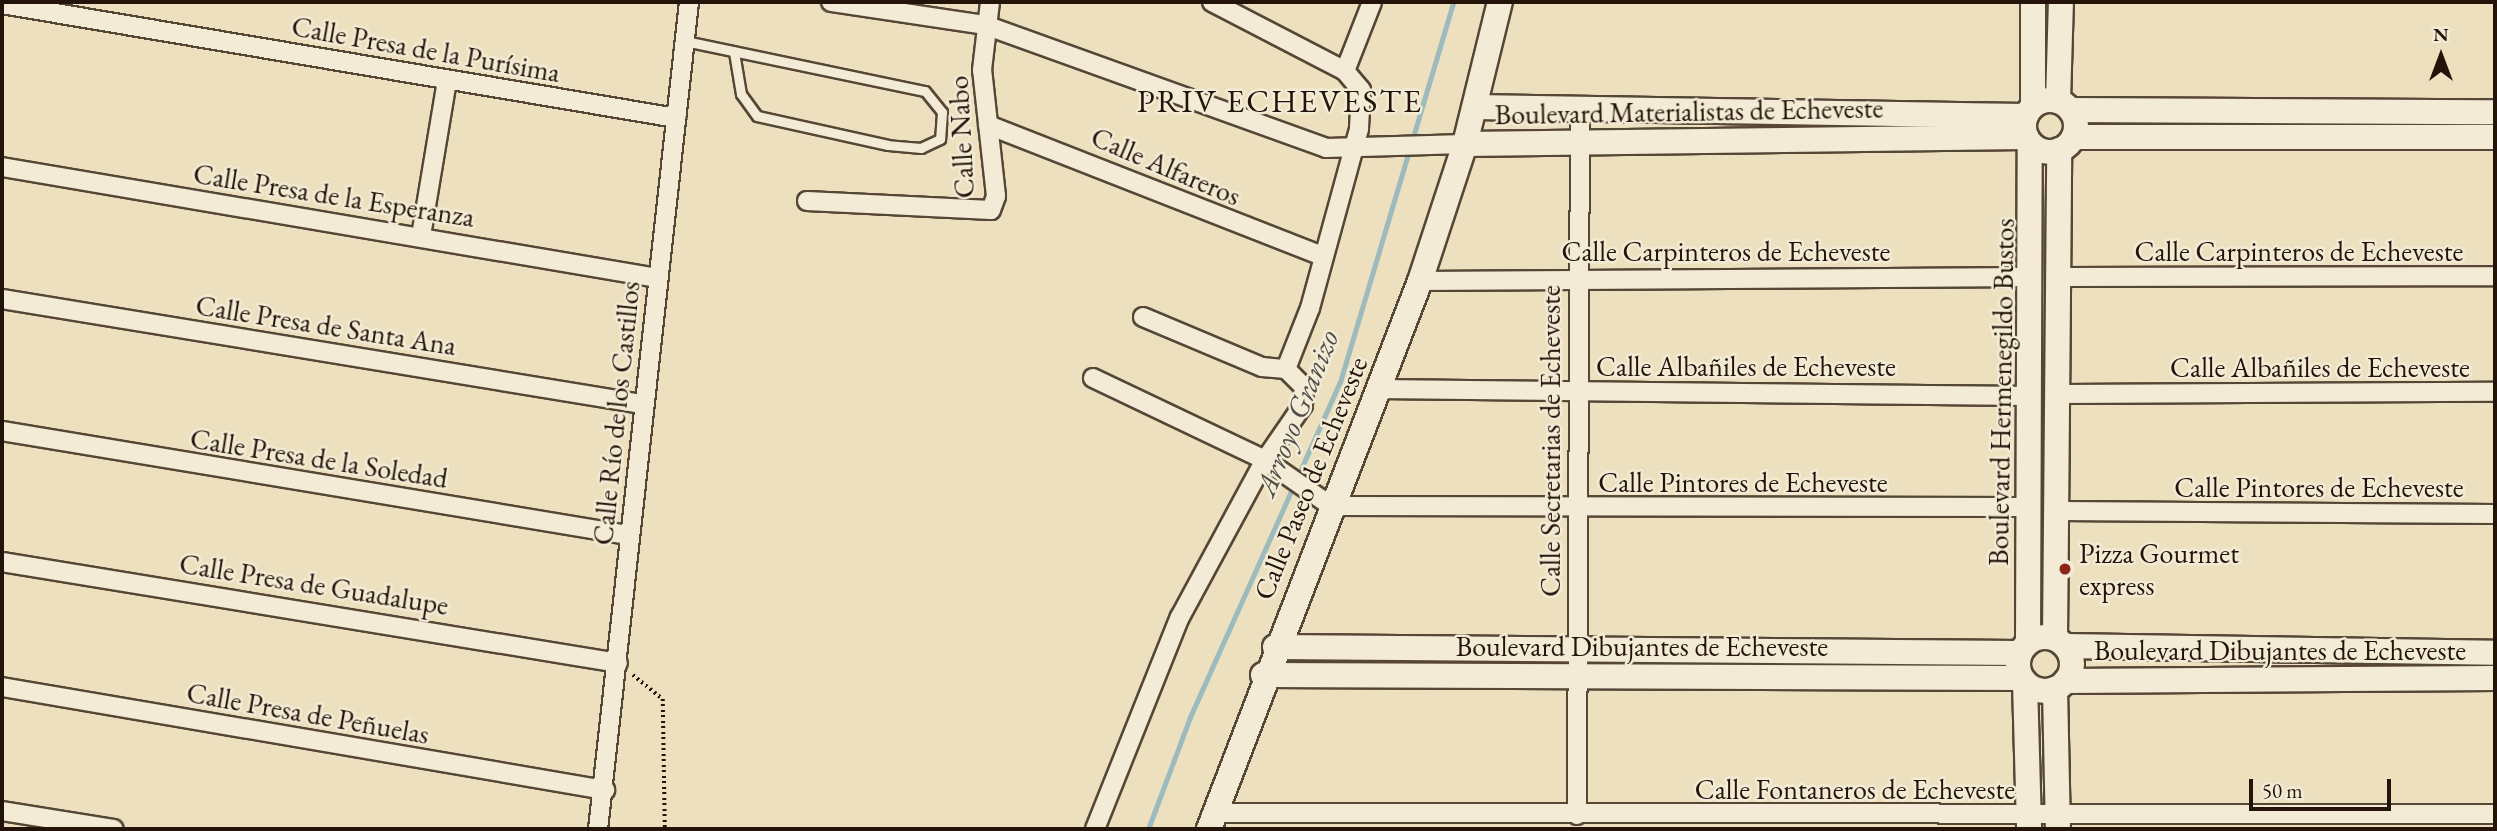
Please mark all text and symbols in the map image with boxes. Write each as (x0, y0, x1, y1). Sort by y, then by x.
street label: Calle Presa de la Purísima (289, 9, 563, 89)
north arrow (2406, 21, 2476, 91)
text: N (2433, 22, 2449, 47)
street label: Calle Nabo (941, 75, 981, 199)
district label: PRIV ECHEVESTE (1139, 82, 1421, 120)
street label: Boulevard Materialistas de Echeveste (1494, 91, 1884, 131)
street label: Calle Alfareros (1086, 119, 1246, 213)
street label: Calle Presa de la Esperanza (191, 156, 477, 234)
street label: Boulevard Hermenegildo Bustos (1981, 218, 2021, 566)
street label: Calle Carpinteros de Echeveste (1562, 234, 1890, 268)
street label: Calle Carpinteros de Echeveste (2135, 234, 2463, 268)
street label: Calle Río de los Castillos (585, 279, 647, 547)
street label: Calle Secretarias de Echeveste (1533, 285, 1567, 597)
street label: Calle Presa de Santa Ana (193, 288, 459, 362)
water label: Arroyo Granizo (1247, 325, 1347, 501)
street label: Calle Albañiles de Echeveste (1596, 349, 1896, 383)
street label: Calle Albañiles de Echeveste (2170, 350, 2470, 384)
street label: Calle Paseo de Echeveste (1246, 352, 1374, 604)
street label: Calle Presa de la Soledad (188, 421, 450, 495)
street label: Calle Pintores de Echeveste (1598, 465, 1888, 499)
street label: Calle Pintores de Echeveste (2174, 470, 2464, 504)
place label: Pizza Gourmet express (2079, 536, 2239, 602)
street label: Calle Presa de Guadalupe (177, 546, 451, 622)
marker: Pizza Gourmet express (2057, 561, 2073, 577)
street label: Boulevard Dibujantes de Echeveste (1456, 629, 1828, 663)
street label: Boulevard Dibujantes de Echeveste (2094, 633, 2466, 667)
street label: Calle Presa de Peñuelas (184, 675, 432, 751)
scale bar (2252, 764, 2394, 808)
street label: Calle Fontaneros de Echeveste (1695, 772, 2015, 806)
text: 50 m (2262, 777, 2303, 804)

